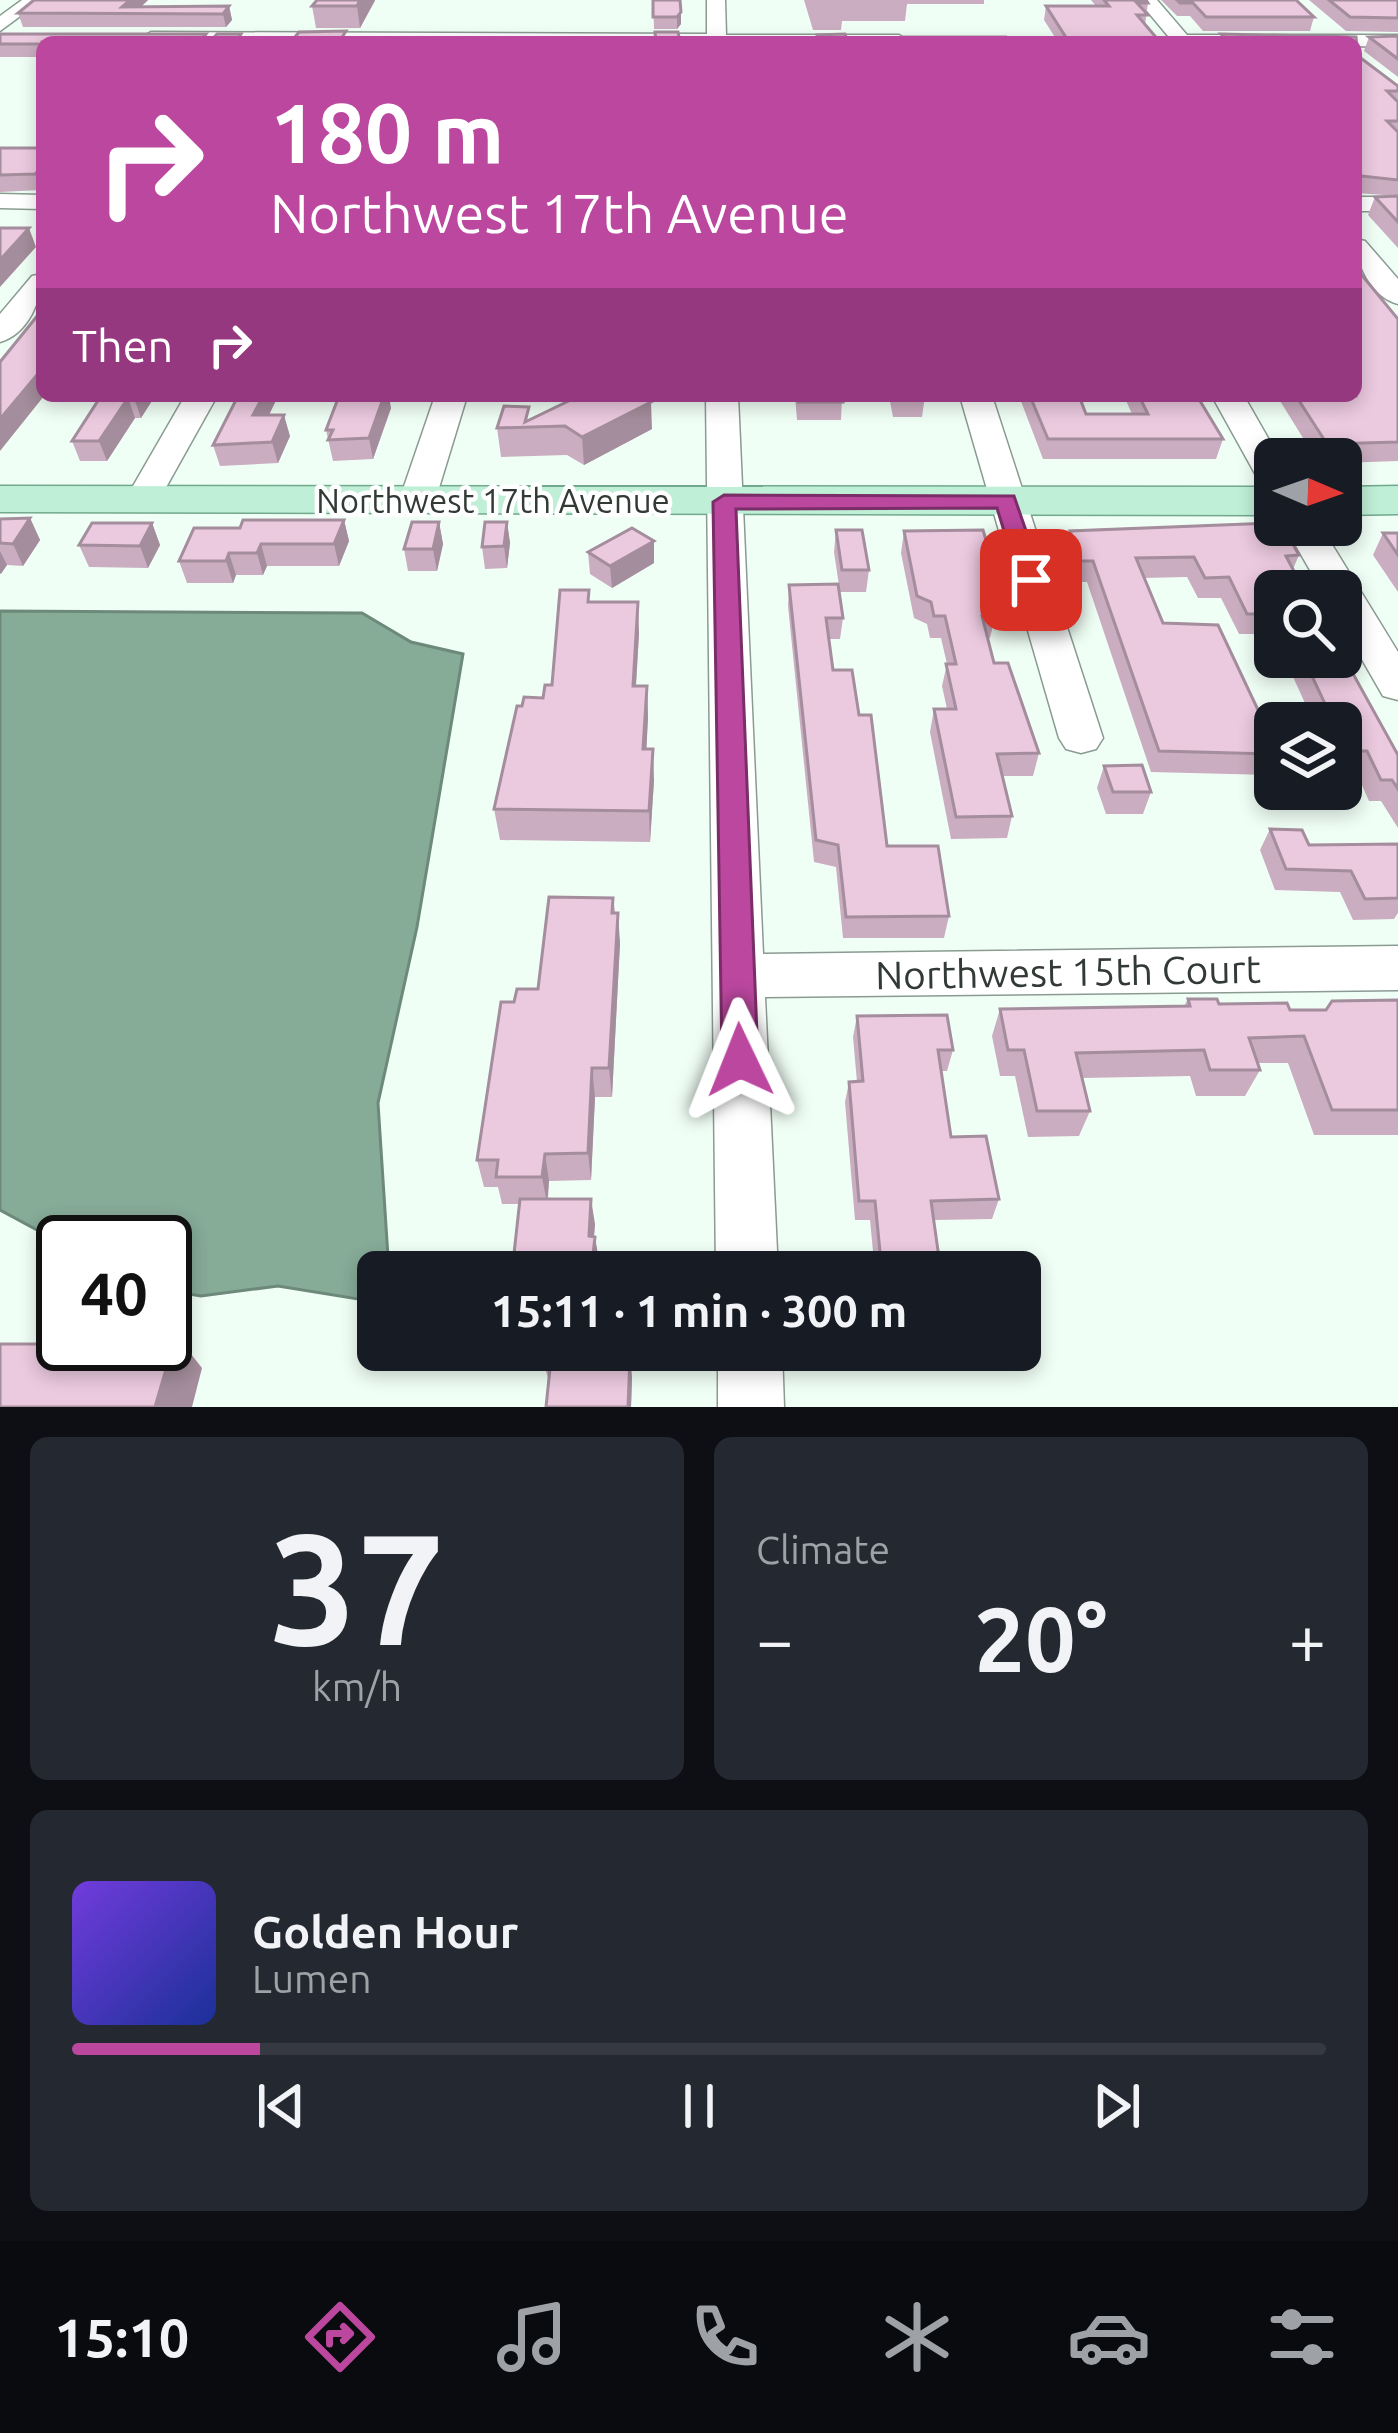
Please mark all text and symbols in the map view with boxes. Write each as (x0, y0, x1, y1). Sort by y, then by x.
icon: right (72, 84, 228, 240)
text: 180 m (270, 85, 504, 179)
text: Northwest 17th Avenue (270, 183, 849, 243)
icon: right (197, 312, 263, 378)
text: Then (72, 320, 173, 371)
north arrow (1254, 438, 1362, 546)
map controls (1254, 438, 1362, 810)
street label: Northwest 17th Avenue (316, 482, 670, 519)
pin (980, 529, 1082, 631)
icon: arrive (998, 547, 1064, 613)
button: search (1254, 570, 1362, 678)
button: layers (1254, 702, 1362, 810)
street label: Northwest 15th Court (875, 947, 1261, 996)
position arrow (677, 997, 803, 1123)
speed limit sign: 40 (36, 1215, 192, 1371)
text: 15:11 · 1 min · 300 m (491, 1285, 907, 1336)
text: 37 (269, 1500, 445, 1674)
text: Climate (756, 1528, 890, 1571)
text: 20° (974, 1588, 1108, 1689)
text: − (756, 1602, 793, 1676)
text: + (1289, 1602, 1326, 1676)
text: km/h (312, 1665, 402, 1708)
text: Golden Hour (252, 1906, 518, 1957)
text: Lumen (252, 1957, 372, 2000)
icon: previous (248, 2073, 314, 2139)
icon: pause (666, 2073, 732, 2139)
icon: next (1084, 2073, 1150, 2139)
icon: directions (298, 2295, 382, 2379)
icon: music (490, 2295, 574, 2379)
icon: phone (683, 2295, 767, 2379)
icon: climate (875, 2295, 959, 2379)
icon: car (1067, 2295, 1151, 2379)
icon: filters (1260, 2295, 1344, 2379)
text: 15:10 (54, 2307, 189, 2367)

